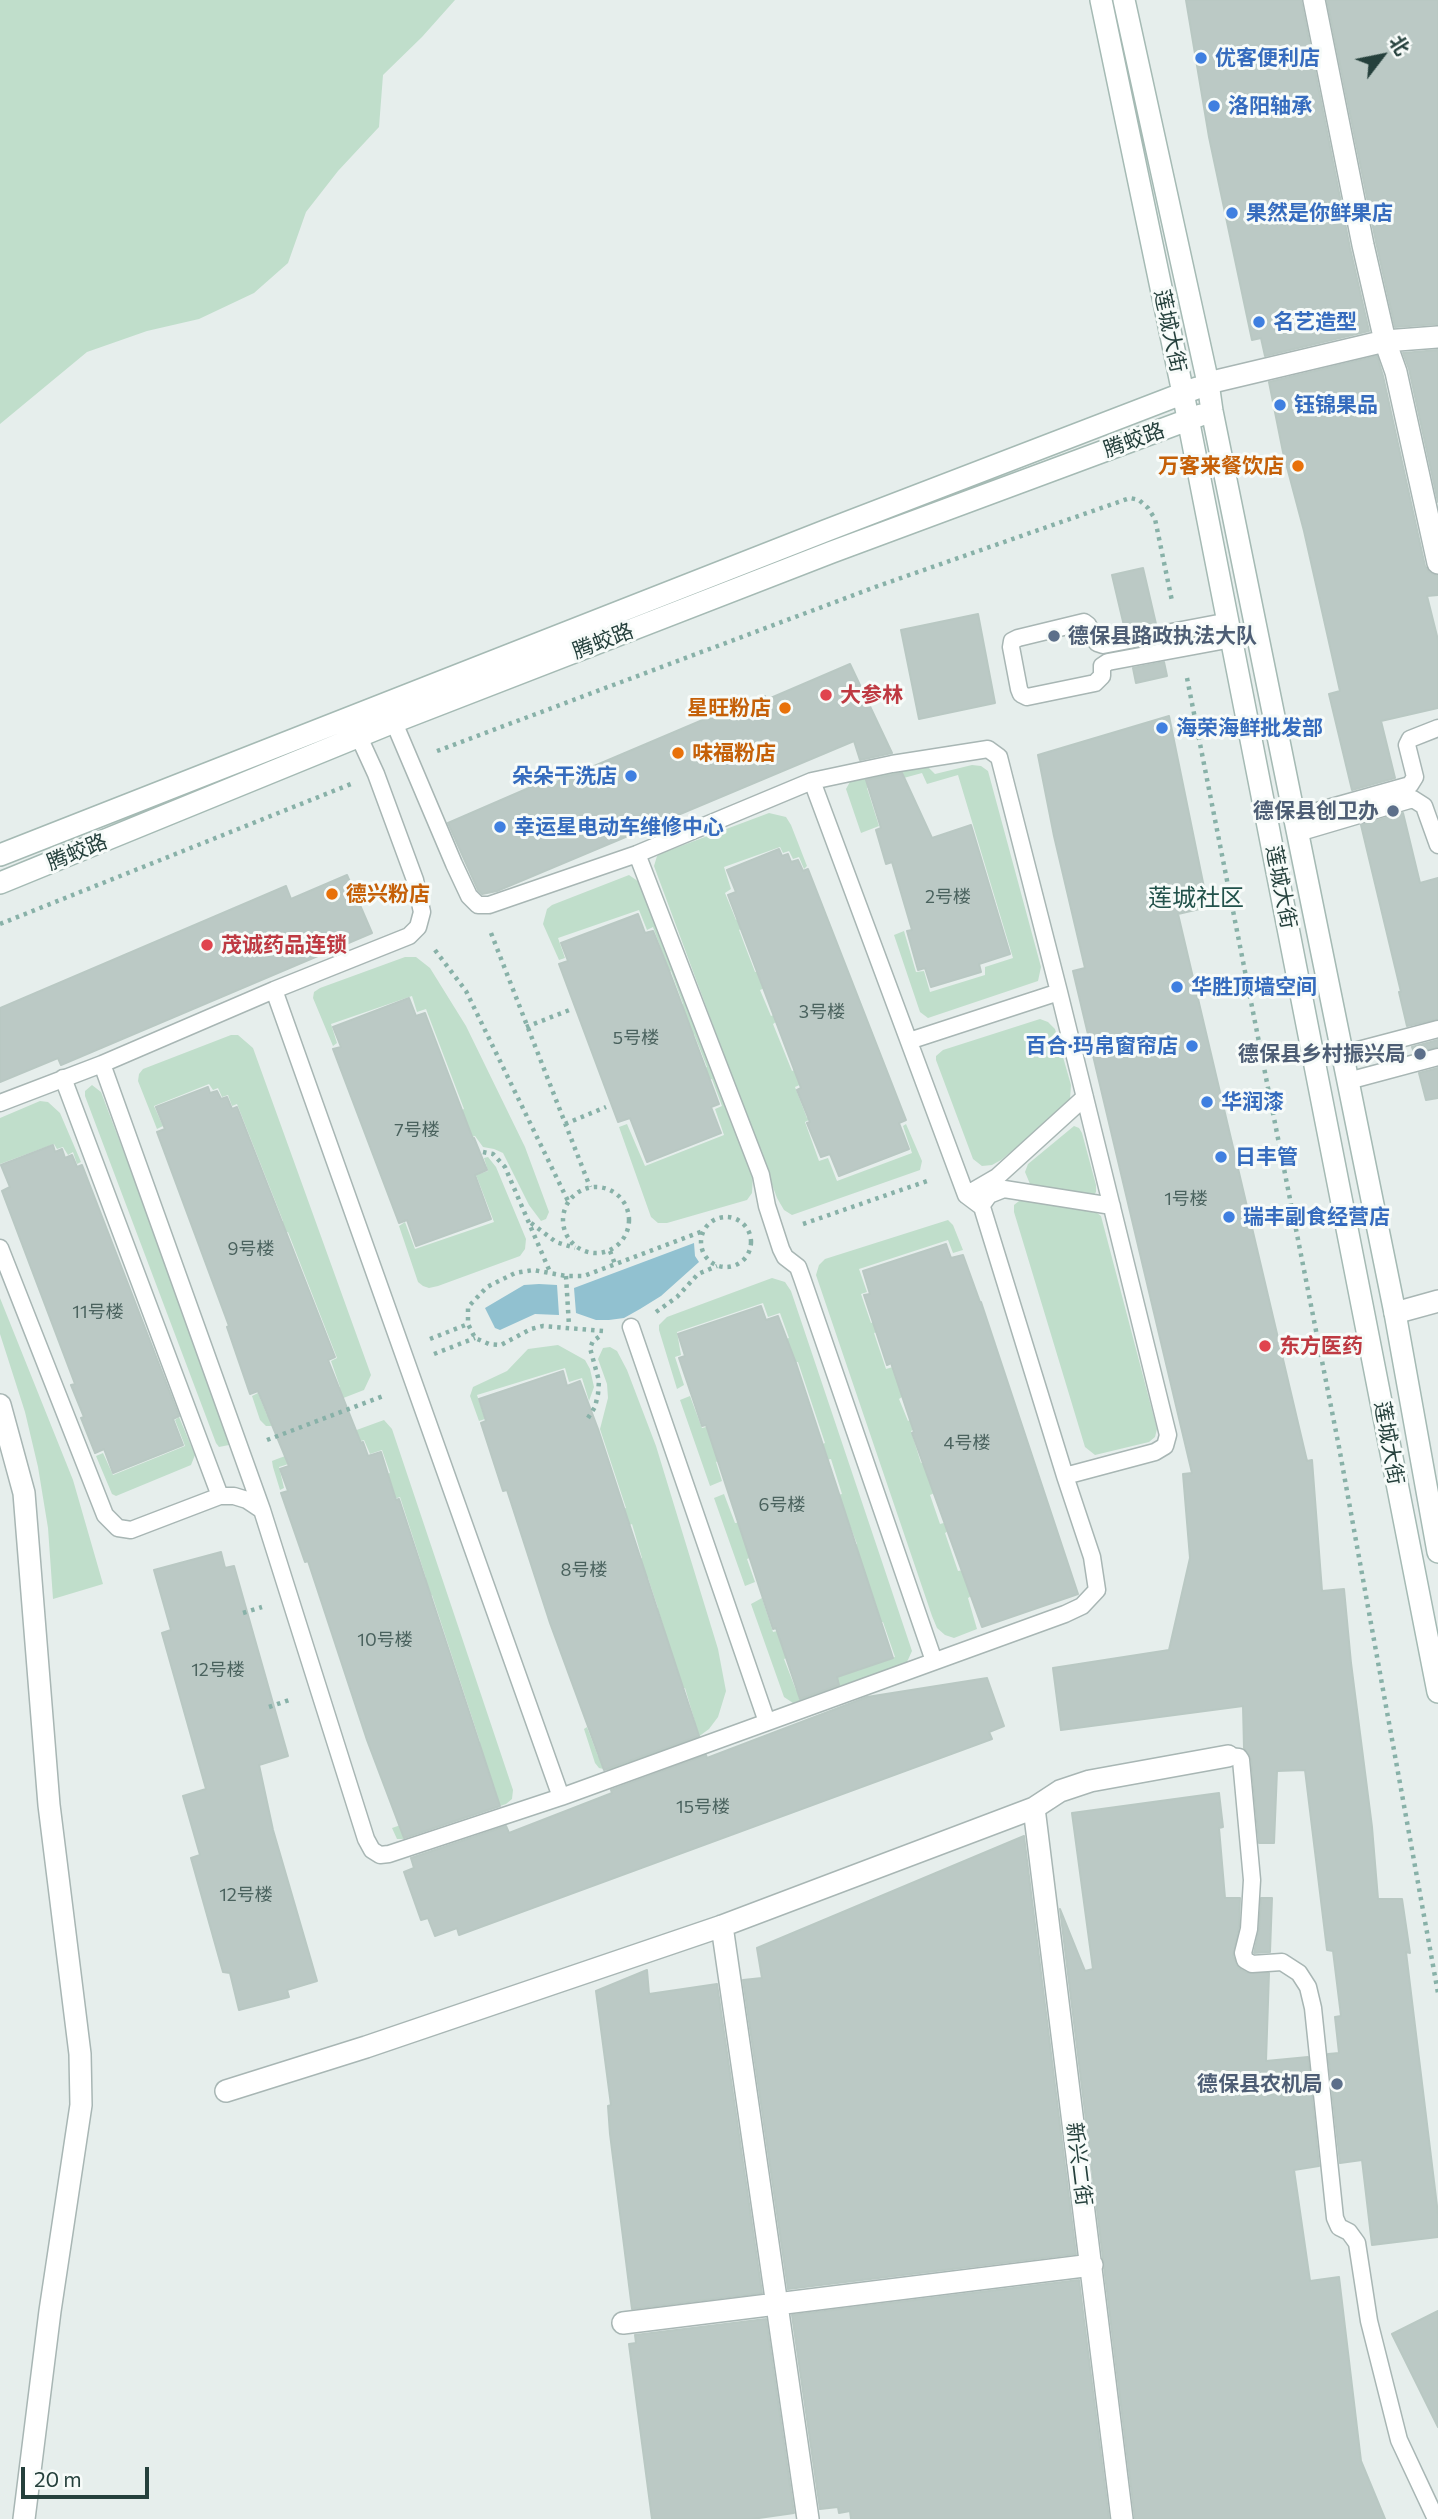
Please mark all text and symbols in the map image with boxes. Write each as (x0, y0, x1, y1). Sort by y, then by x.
north arrow (1347, 21, 1417, 91)
text: 北 (1385, 30, 1415, 59)
place label: 优客便利店 (1215, 45, 1320, 71)
marker: 优客便利店 (1193, 50, 1209, 66)
place label: 洛阳轴承 (1228, 93, 1312, 119)
marker: 洛阳轴承 (1206, 98, 1222, 114)
place label: 果然是你鲜果店 (1246, 200, 1393, 226)
marker: 果然是你鲜果店 (1224, 205, 1240, 221)
street label: 莲城大街 (1149, 287, 1191, 375)
place label: 名艺造型 (1273, 309, 1357, 335)
marker: 名艺造型 (1251, 314, 1267, 330)
place label: 钰锦果品 (1294, 392, 1378, 418)
marker: 钰锦果品 (1272, 397, 1288, 413)
street label: 腾蛟路 (1100, 417, 1168, 463)
place label: 万客来餐饮店 (1158, 453, 1284, 479)
marker: 万客来餐饮店 (1290, 458, 1306, 474)
street label: 腾蛟路 (569, 618, 637, 664)
place label: 德保县路政执法大队 (1068, 623, 1257, 649)
marker: 德保县路政执法大队 (1046, 628, 1062, 644)
place label: 大参林 (840, 682, 903, 708)
marker: 大参林 (818, 687, 834, 703)
place label: 星旺粉店 (687, 695, 771, 721)
marker: 星旺粉店 (777, 700, 793, 716)
place label: 海荣海鲜批发部 (1176, 715, 1323, 741)
marker: 海荣海鲜批发部 (1154, 720, 1170, 736)
place label: 味福粉店 (692, 740, 776, 766)
marker: 味福粉店 (670, 745, 686, 761)
place label: 朵朵干洗店 (512, 763, 617, 789)
marker: 朵朵干洗店 (623, 768, 639, 784)
place label: 德保县创卫办 (1253, 798, 1379, 824)
marker: 德保县创卫办 (1385, 803, 1401, 819)
place label: 幸运星电动车维修中心 (514, 814, 724, 840)
marker: 幸运星电动车维修中心 (492, 819, 508, 835)
street label: 腾蛟路 (43, 829, 111, 875)
street label: 莲城大街 (1261, 843, 1301, 931)
place label: 德兴粉店 (346, 881, 430, 907)
district label: 莲城社区 (1148, 884, 1244, 912)
marker: 德兴粉店 (324, 886, 340, 902)
house number: 2号楼 (925, 886, 971, 908)
place label: 茂诚药品连锁 (221, 932, 347, 958)
marker: 茂诚药品连锁 (199, 937, 215, 953)
place label: 华胜顶墙空间 (1191, 974, 1317, 1000)
marker: 华胜顶墙空间 (1169, 979, 1185, 995)
house number: 3号楼 (799, 1001, 845, 1023)
house number: 5号楼 (613, 1027, 659, 1049)
place label: 百合·玛帛窗帘店 (1025, 1033, 1178, 1059)
marker: 百合·玛帛窗帘店 (1184, 1038, 1200, 1054)
place label: 德保县乡村振兴局 (1238, 1041, 1406, 1067)
marker: 德保县乡村振兴局 (1412, 1046, 1428, 1062)
place label: 华润漆 (1221, 1089, 1284, 1115)
marker: 华润漆 (1199, 1094, 1215, 1110)
house number: 7号楼 (394, 1119, 440, 1141)
place label: 日丰管 (1235, 1144, 1298, 1170)
marker: 日丰管 (1213, 1149, 1229, 1165)
house number: 1号楼 (1164, 1188, 1208, 1210)
place label: 瑞丰副食经营店 (1243, 1204, 1390, 1230)
marker: 瑞丰副食经营店 (1221, 1209, 1237, 1225)
house number: 9号楼 (228, 1238, 274, 1260)
house number: 11号楼 (72, 1301, 124, 1323)
place label: 东方医药 (1279, 1333, 1363, 1359)
marker: 东方医药 (1257, 1338, 1273, 1354)
street label: 莲城大街 (1369, 1399, 1409, 1487)
house number: 4号楼 (944, 1432, 990, 1454)
house number: 6号楼 (759, 1494, 805, 1516)
house number: 8号楼 (561, 1559, 607, 1581)
house number: 10号楼 (357, 1629, 413, 1651)
house number: 12号楼 (191, 1659, 245, 1681)
house number: 15号楼 (676, 1796, 730, 1818)
house number: 12号楼 (219, 1884, 273, 1906)
place label: 德保县农机局 (1197, 2071, 1323, 2097)
marker: 德保县农机局 (1329, 2076, 1345, 2092)
street label: 新兴二街 (1061, 2121, 1097, 2207)
scale bar (24, 2452, 152, 2496)
text: 20 m (34, 2466, 82, 2491)

